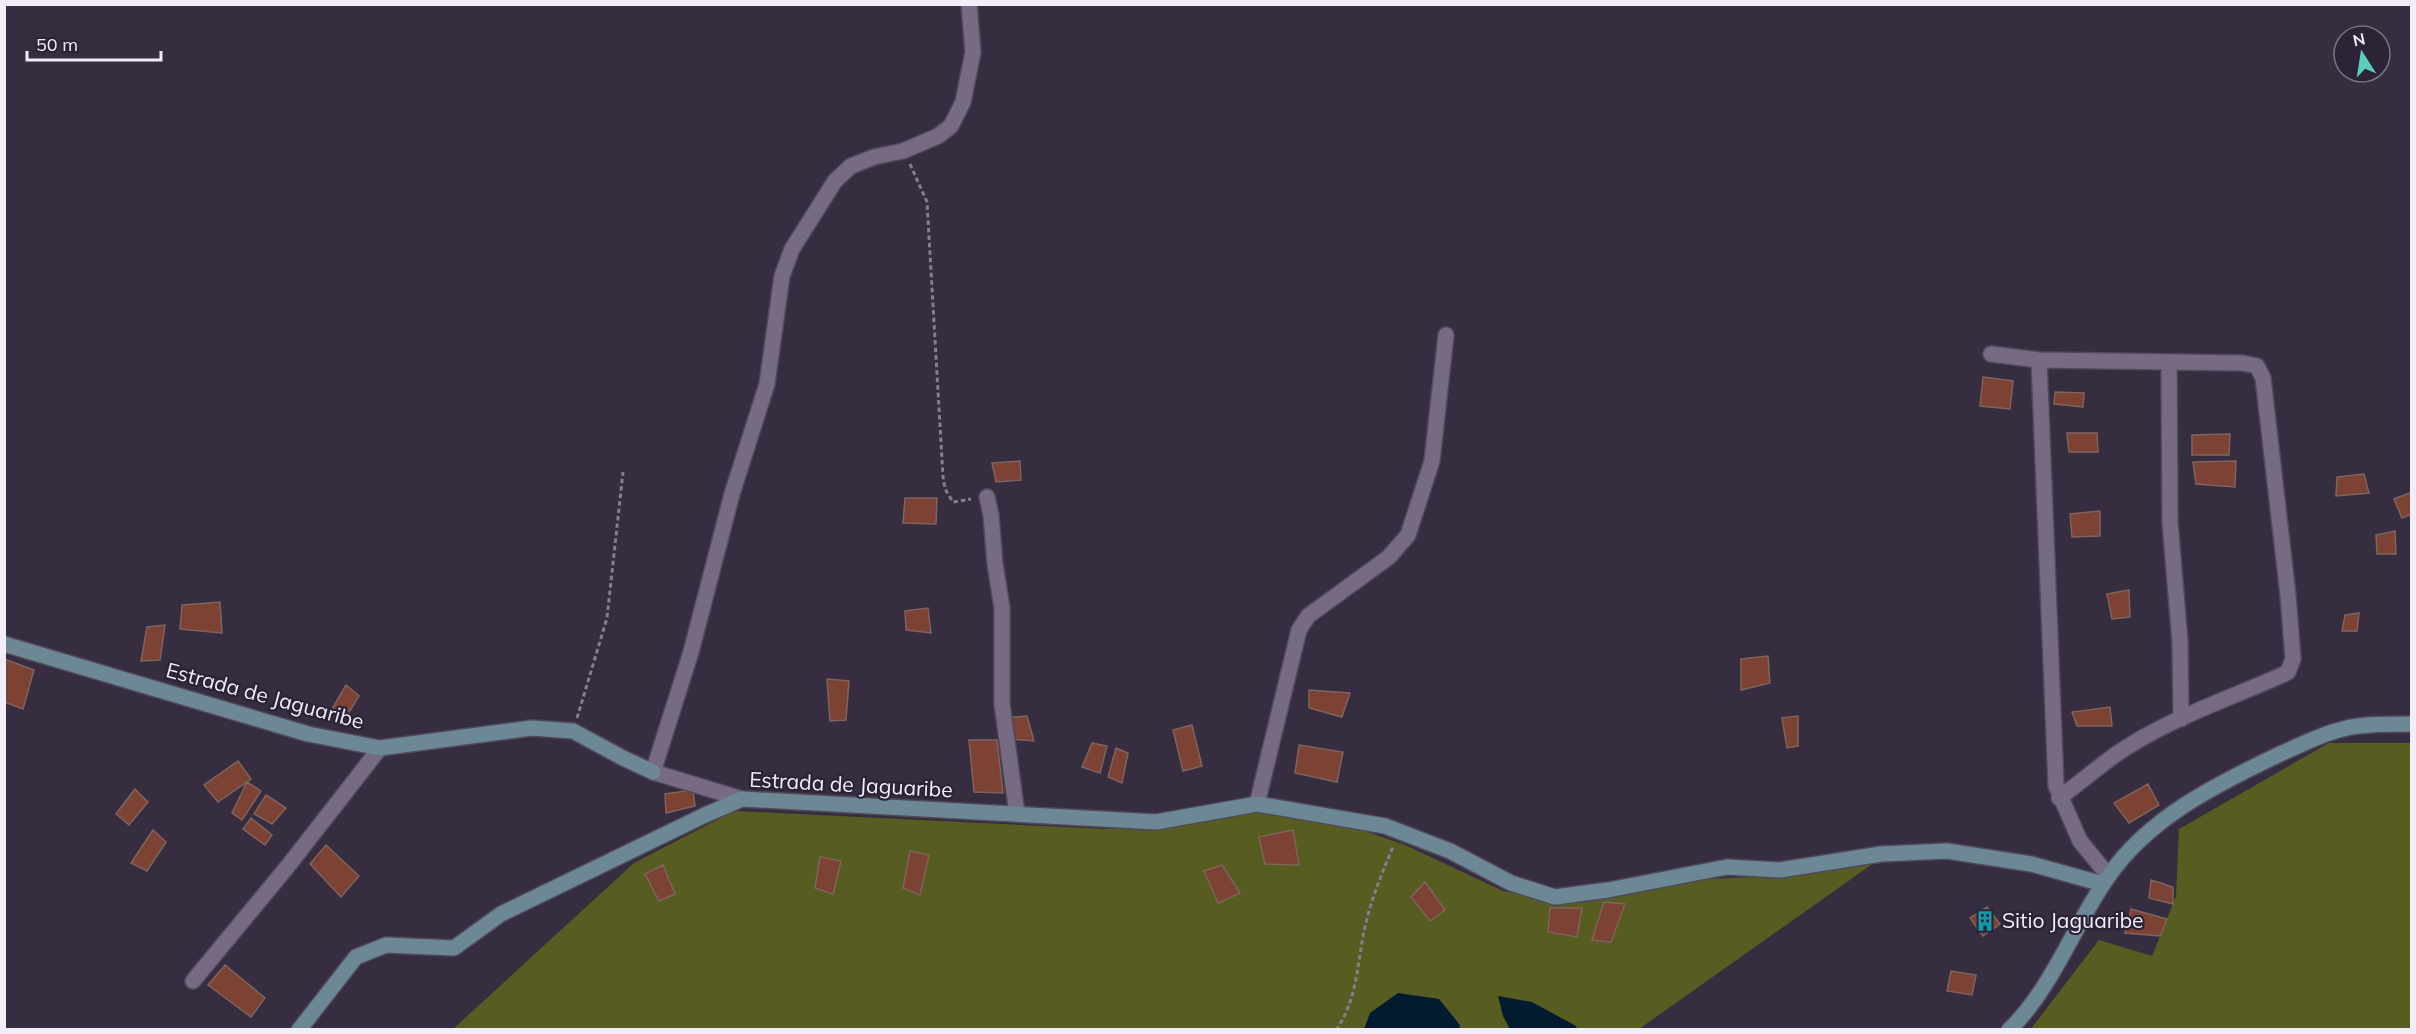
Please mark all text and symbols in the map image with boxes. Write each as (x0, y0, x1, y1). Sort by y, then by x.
scale bar (27, 24, 160, 62)
north arrow (2332, 24, 2392, 84)
text: N (2351, 28, 2367, 50)
text: 50 m (36, 33, 78, 56)
street label: Estrada de Jaguaribe (164, 656, 367, 734)
street label: Estrada de Jaguaribe (749, 766, 953, 802)
place label: Sitio Jaguaribe (2002, 907, 2143, 933)
building icon: Sitio Jaguaribe (1973, 909, 1997, 933)

